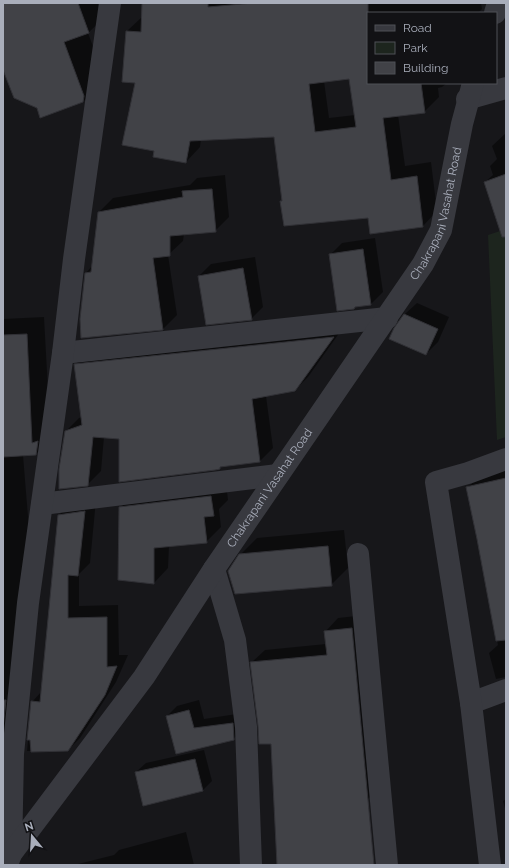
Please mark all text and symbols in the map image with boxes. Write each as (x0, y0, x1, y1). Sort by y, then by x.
legend (367, 12, 497, 84)
text: Road (403, 21, 432, 35)
text: Park (403, 41, 428, 55)
text: Building (403, 61, 449, 75)
street label: Chakrapani Vasahat Road (407, 146, 464, 283)
street label: Chakrapani Vasahat Road (224, 426, 315, 550)
north arrow (12, 816, 52, 856)
text: N (23, 819, 35, 834)

